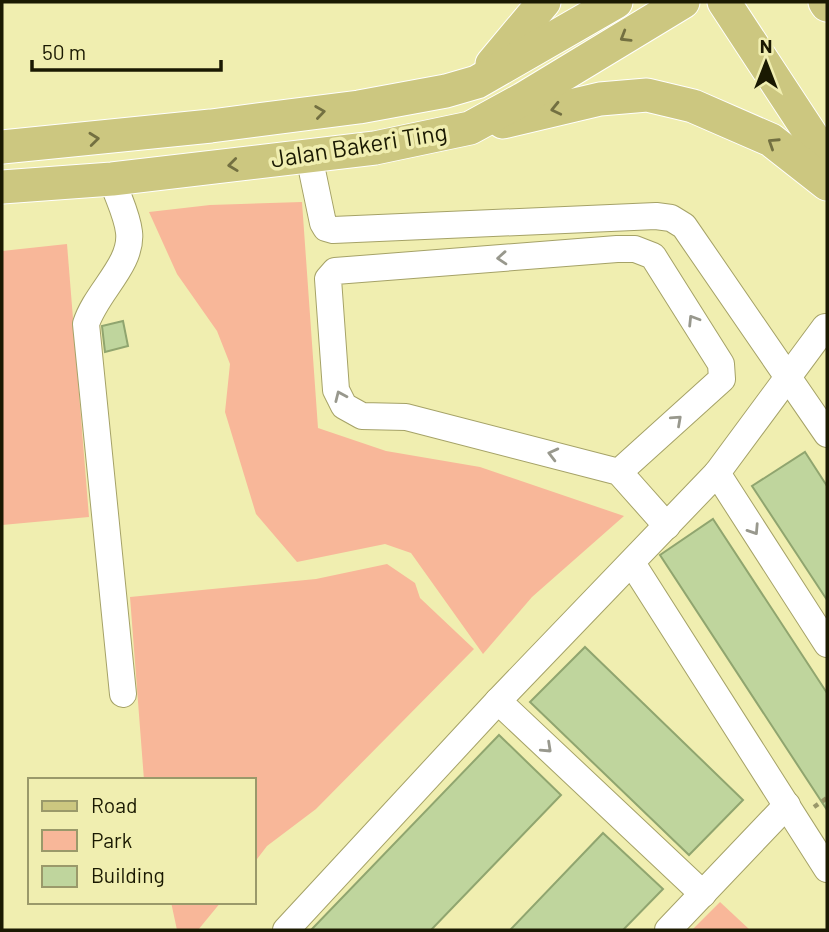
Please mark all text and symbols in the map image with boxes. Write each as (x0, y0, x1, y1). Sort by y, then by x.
scale bar (32, 28, 220, 72)
north arrow (731, 28, 801, 98)
one-way arrow (620, 29, 633, 42)
text: N (760, 34, 772, 57)
text: 50 m (42, 39, 86, 64)
one-way arrow (550, 101, 562, 115)
one-way arrow (314, 104, 326, 119)
street label: Jalan Bakeri Ting (269, 116, 449, 173)
one-way arrow (89, 132, 100, 147)
one-way arrow (768, 139, 781, 152)
one-way arrow (227, 157, 238, 172)
one-way arrow (496, 250, 507, 265)
one-way arrow (689, 314, 702, 327)
one-way arrow (334, 391, 348, 403)
one-way arrow (669, 416, 682, 428)
one-way arrow (547, 448, 559, 462)
one-way arrow (745, 522, 758, 535)
one-way arrow (539, 739, 552, 752)
legend (28, 778, 256, 904)
text: Road (91, 792, 137, 817)
text: Park (91, 827, 132, 852)
text: Building (91, 862, 165, 887)

